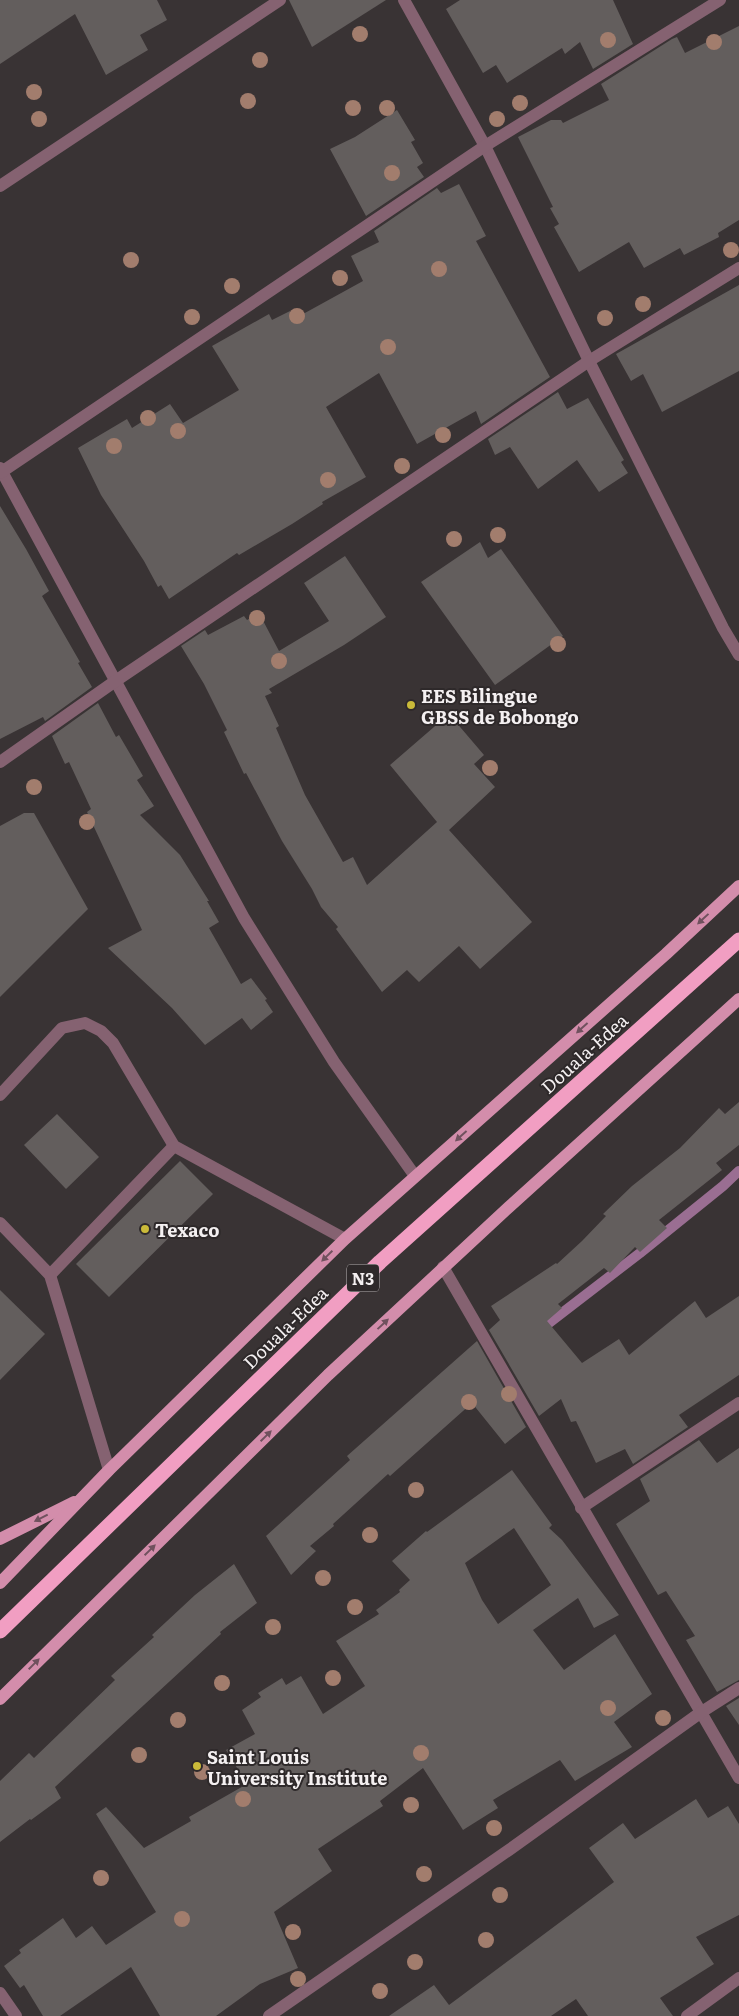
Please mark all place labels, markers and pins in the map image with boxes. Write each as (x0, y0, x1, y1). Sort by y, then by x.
place label: EES Bilingue GBSS de Bobongo (421, 682, 579, 730)
marker: EES Bilingue GBSS de Bobongo (405, 699, 417, 711)
place label: Texaco (155, 1216, 220, 1243)
marker: Texaco (139, 1223, 151, 1235)
place label: Saint Louis University Institute (207, 1743, 387, 1791)
marker: Saint Louis University Institute (191, 1760, 203, 1772)

